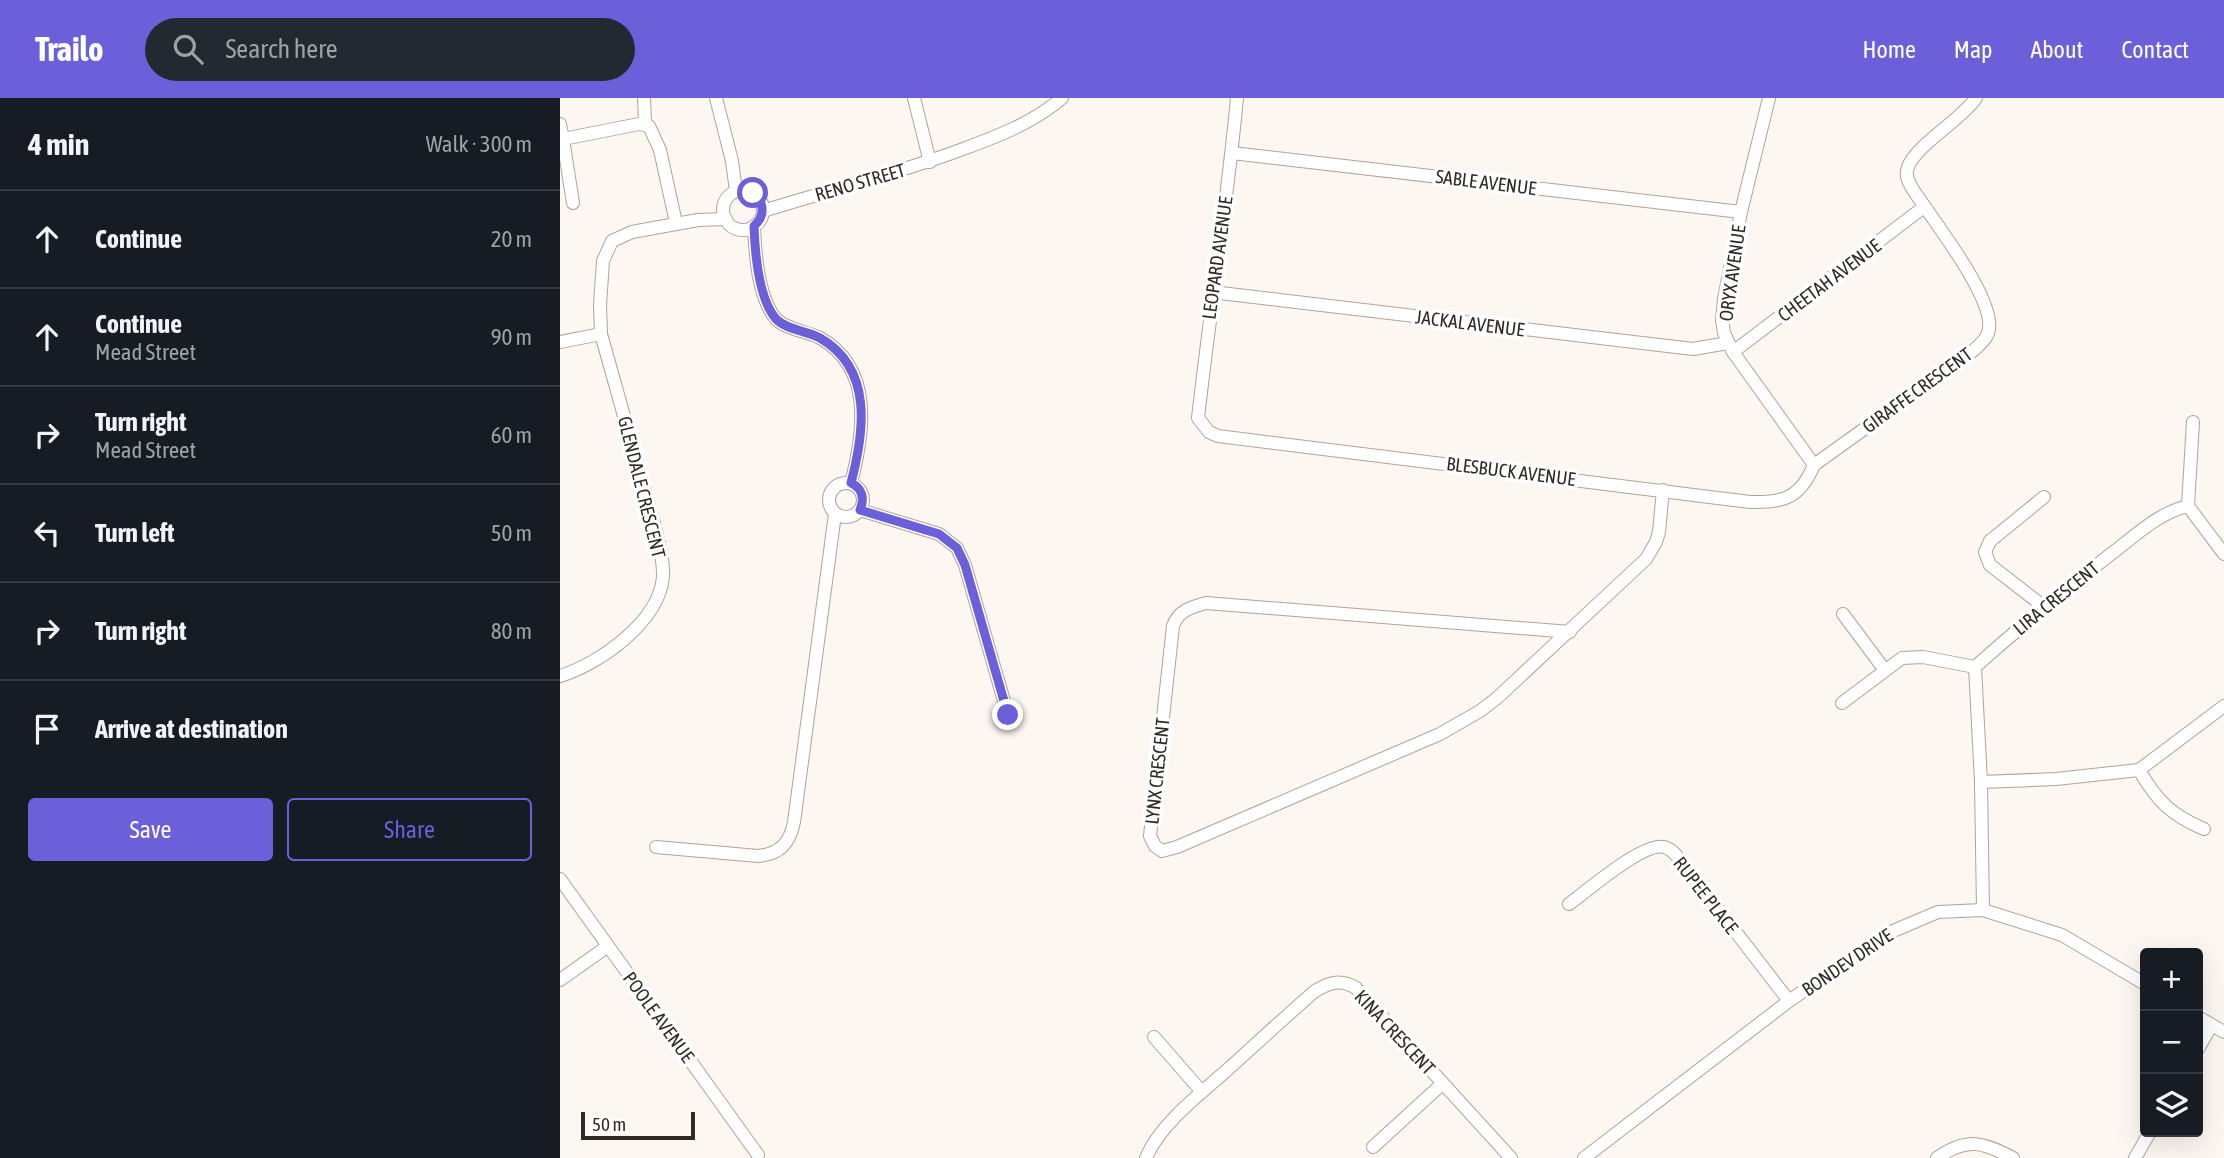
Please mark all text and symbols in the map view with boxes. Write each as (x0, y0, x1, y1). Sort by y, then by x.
search box (145, 18, 635, 81)
text: Trailo (35, 30, 103, 68)
icon: search (169, 30, 207, 68)
text: Search here (225, 34, 338, 64)
text: Home (1862, 36, 1916, 63)
text: Map (1954, 36, 1992, 63)
text: About (2030, 36, 2083, 63)
text: Contact (2121, 36, 2189, 63)
text: 4 min (28, 127, 89, 161)
text: Walk · 300 m (426, 131, 532, 157)
street label: RENO STREET (812, 158, 908, 205)
street label: SABLE AVENUE (1434, 165, 1538, 199)
route start (737, 177, 768, 208)
street label: LEOPARD AVENUE (1197, 195, 1237, 321)
icon: ahead (28, 220, 66, 258)
text: Continue (95, 224, 182, 254)
street label: ORYX AVENUE (1714, 224, 1750, 322)
text: 20 m (491, 226, 532, 252)
street label: CHEETAH AVENUE (1773, 234, 1885, 326)
street label: JACKAL AVENUE (1414, 305, 1526, 341)
text: Continue (95, 309, 182, 339)
icon: ahead (28, 318, 66, 356)
text: 90 m (491, 324, 532, 350)
text: Mead Street (95, 339, 196, 365)
street label: GIRAFFE CRESCENT (1858, 342, 1977, 437)
text: Turn right (95, 407, 186, 437)
street label: GLENDALE CRESCENT (614, 414, 670, 561)
icon: right (28, 416, 66, 454)
text: 60 m (491, 422, 532, 448)
text: Mead Street (95, 437, 196, 463)
street label: BLESBUCK AVENUE (1445, 452, 1577, 490)
icon: left (28, 514, 66, 552)
text: Turn left (95, 518, 175, 548)
text: 50 m (491, 520, 532, 546)
street label: LIRA CRESCENT (2009, 556, 2104, 639)
icon: right (28, 612, 66, 650)
text: Turn right (95, 616, 186, 646)
text: 80 m (491, 618, 532, 644)
route end (992, 699, 1023, 730)
icon: arrive (28, 710, 66, 748)
text: Arrive at destination (95, 714, 288, 744)
street label: LYNX CRESCENT (1140, 716, 1174, 825)
button: Save (28, 798, 273, 861)
button: Share (287, 798, 532, 861)
street label: RUPEE PLACE (1669, 852, 1743, 938)
street label: BONDEV DRIVE (1798, 924, 1896, 1000)
map controls (2140, 948, 2203, 1137)
button: + (2140, 948, 2203, 1011)
street label: POOLE AVENUE (619, 967, 699, 1067)
street label: KINA CRESCENT (1350, 985, 1440, 1079)
button: − (2140, 1011, 2203, 1074)
button: layers (2140, 1074, 2203, 1137)
scale bar (581, 1109, 695, 1141)
text: 50 m (592, 1113, 626, 1135)

